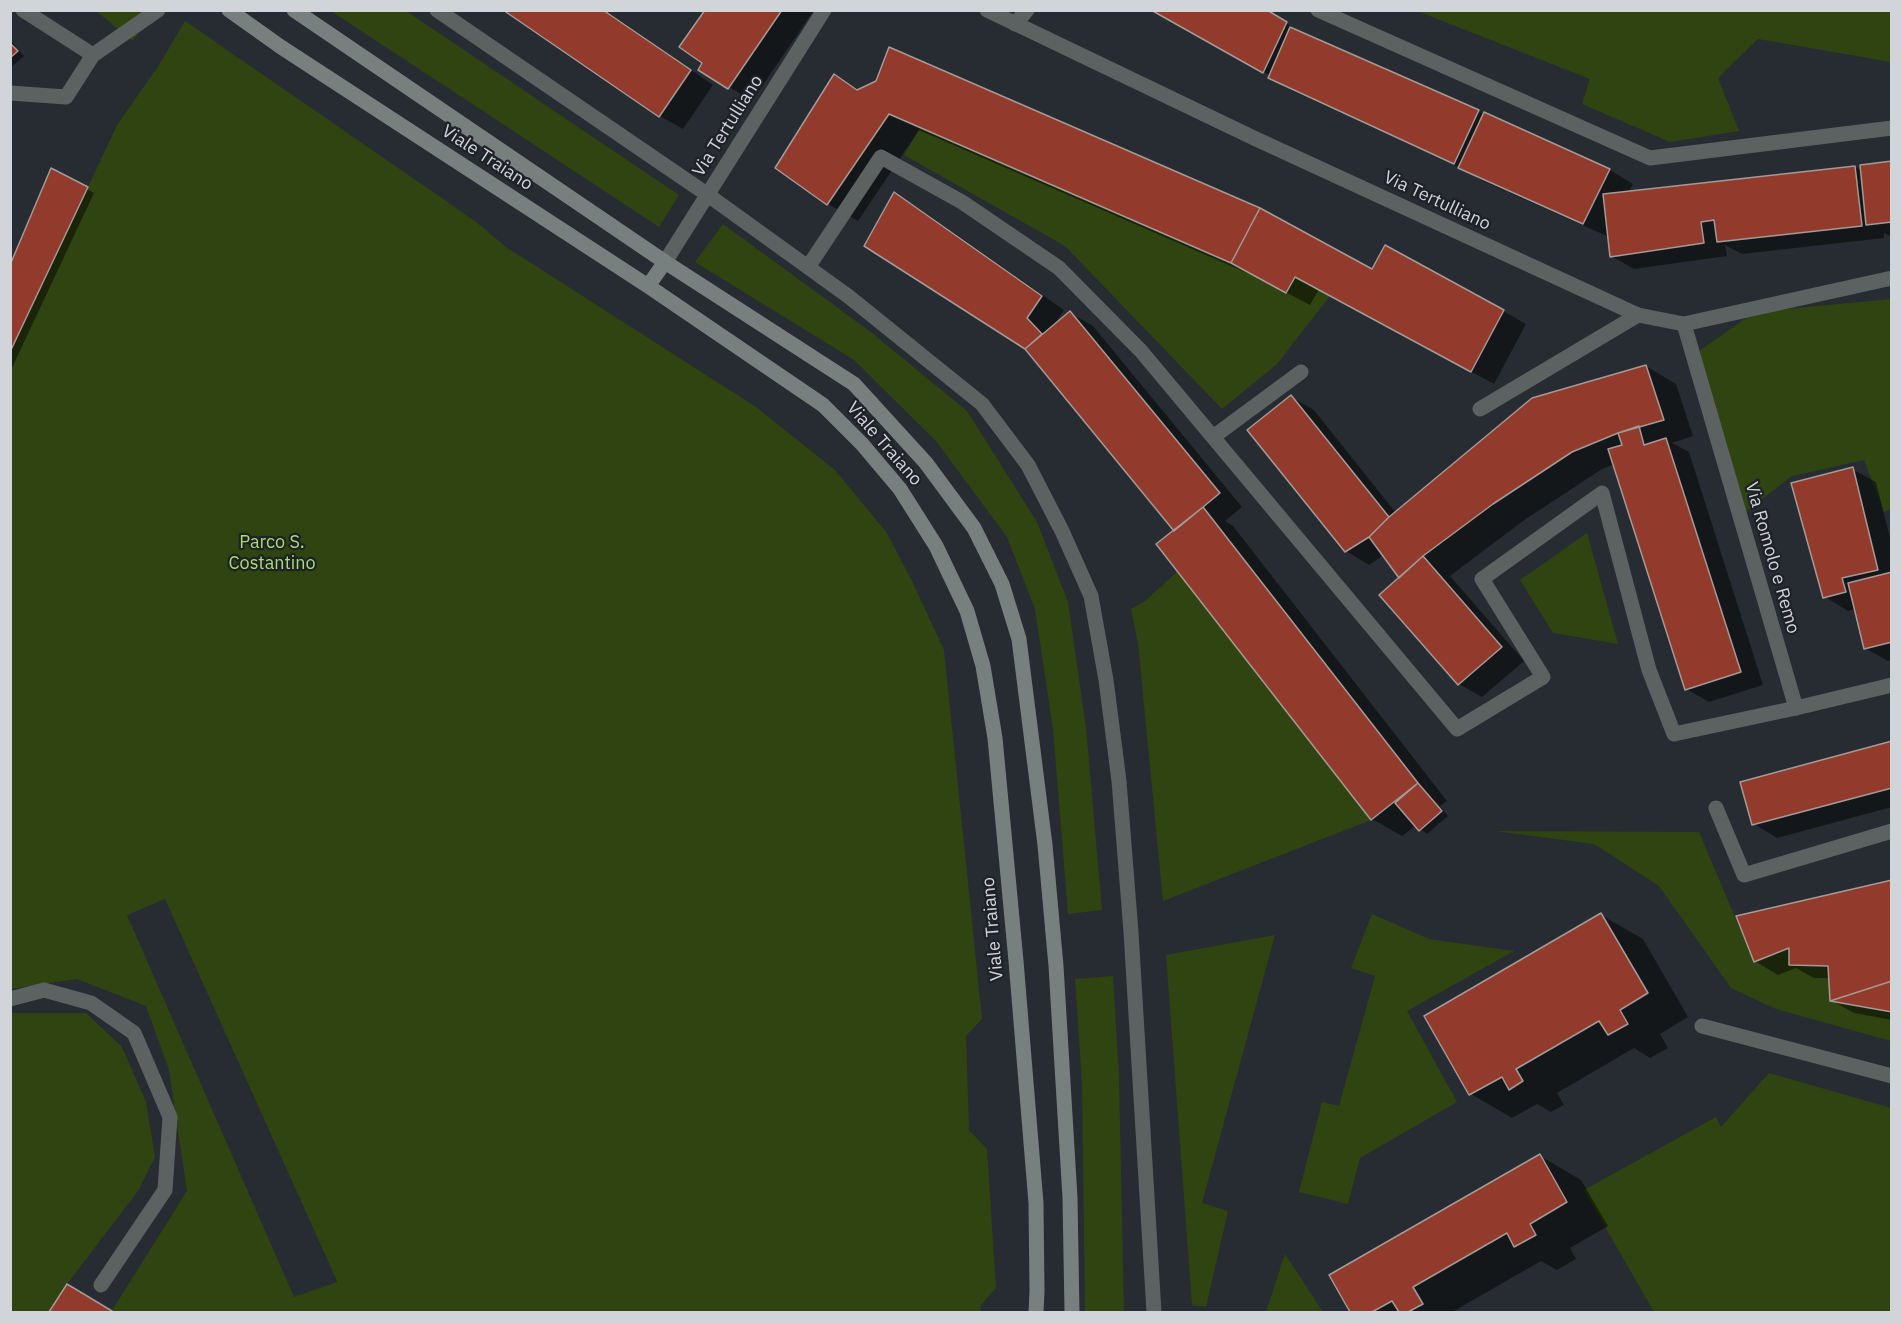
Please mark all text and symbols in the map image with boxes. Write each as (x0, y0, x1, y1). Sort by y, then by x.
street label: Via Tertulliano (688, 71, 768, 181)
street label: Viale Traiano (437, 121, 537, 195)
street label: Via Tertulliano (1380, 167, 1494, 235)
street label: Viale Traiano (842, 398, 926, 490)
street label: Via Romolo e Remo (1740, 480, 1804, 636)
park label: Parco S. Costantino (228, 532, 316, 574)
street label: Viale Traiano (978, 876, 1008, 982)

